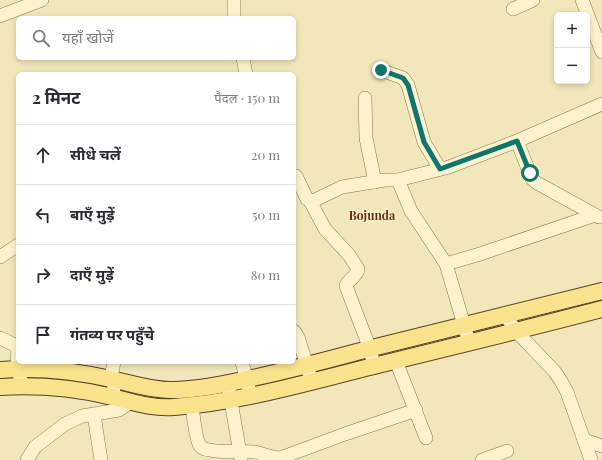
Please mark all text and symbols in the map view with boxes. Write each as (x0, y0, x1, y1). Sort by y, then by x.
map controls (554, 12, 590, 84)
button: + (554, 12, 590, 48)
search box (16, 16, 296, 60)
icon: search (30, 27, 52, 49)
text: यहाँ खोजें (62, 27, 114, 47)
button: − (554, 48, 590, 84)
route end (372, 61, 390, 79)
text: 2 मिनट (32, 86, 80, 108)
text: पैदल · 150 m (214, 89, 280, 106)
icon: ahead (32, 144, 54, 166)
text: सीधे चलें (70, 144, 121, 164)
text: 20 m (251, 146, 280, 163)
route start (521, 164, 539, 182)
icon: left (32, 204, 54, 226)
text: बाएँ मुड़ें (70, 204, 115, 224)
text: 50 m (252, 206, 280, 223)
district label: Bojunda (349, 207, 396, 223)
icon: right (32, 264, 54, 286)
text: दाएँ मुड़ें (70, 264, 114, 284)
text: 80 m (251, 266, 280, 283)
icon: arrive (32, 324, 54, 346)
text: गंतव्य पर पहुँचे (70, 324, 154, 344)

